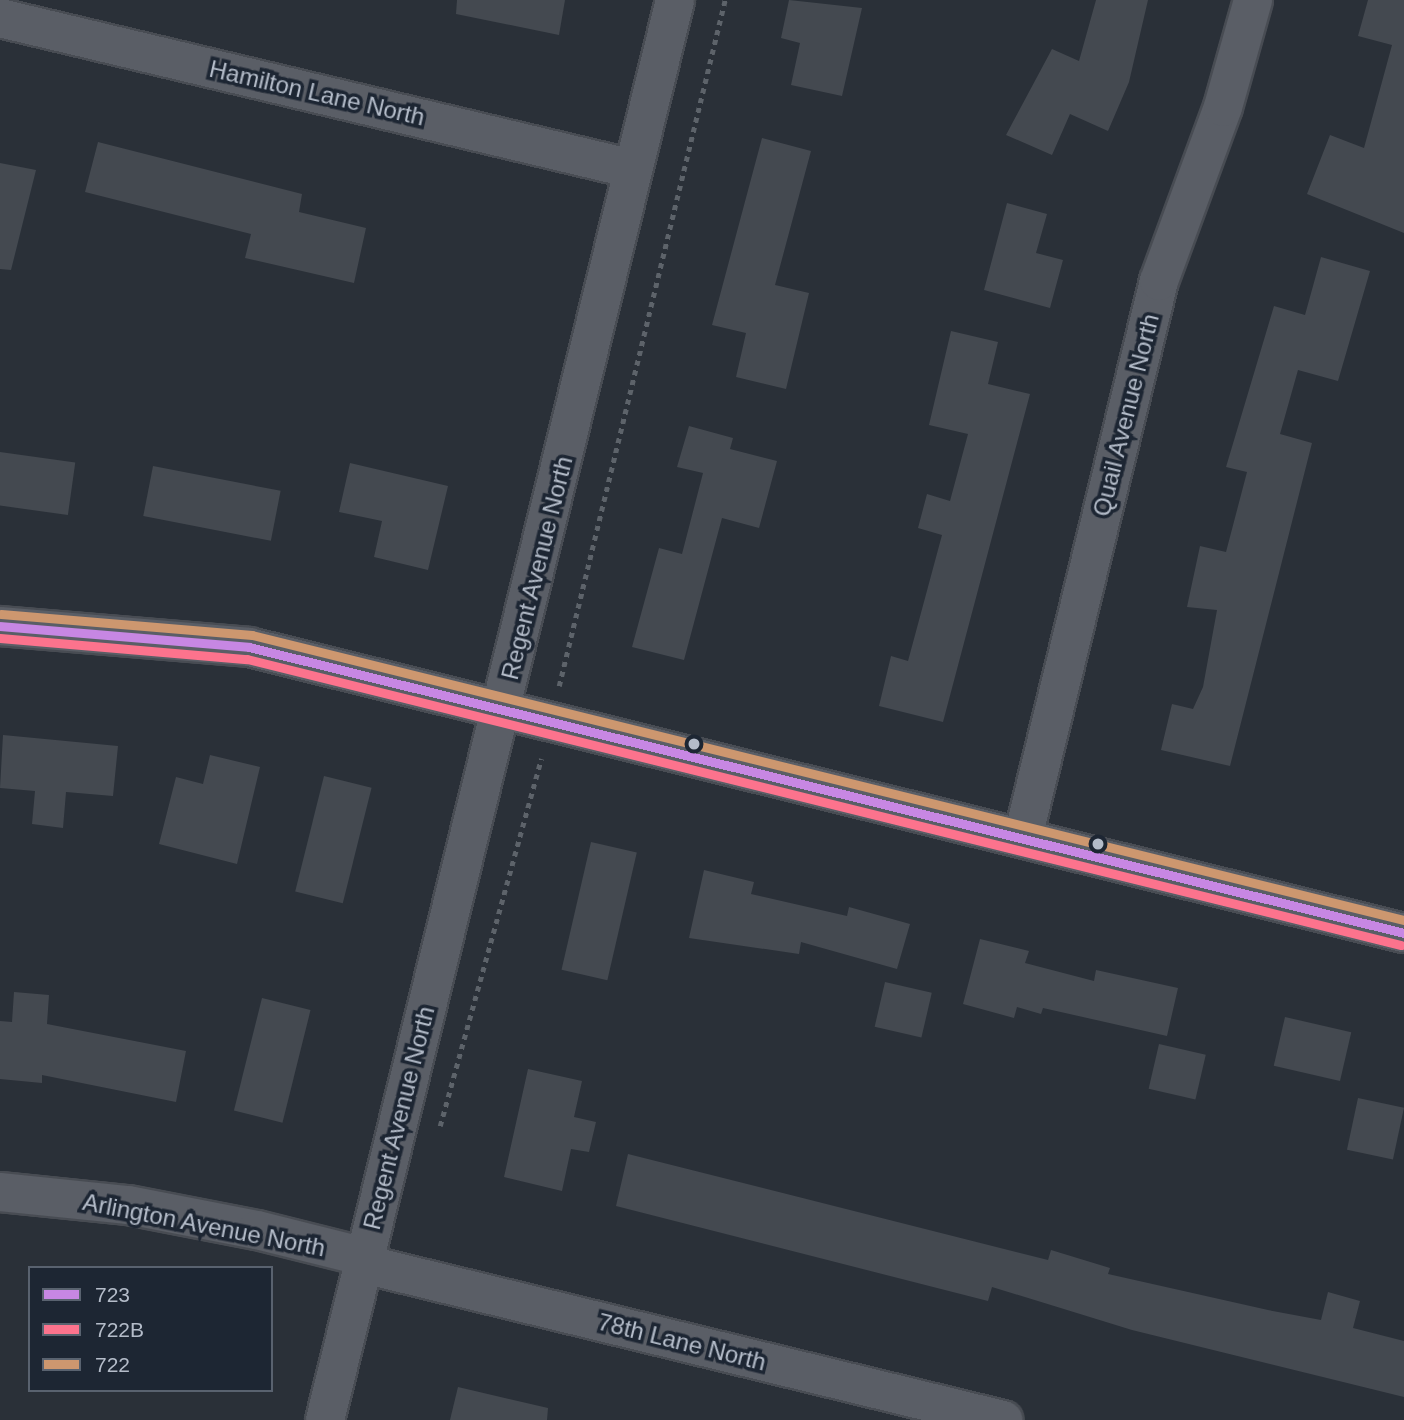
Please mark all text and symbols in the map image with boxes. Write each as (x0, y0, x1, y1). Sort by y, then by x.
street label: Hamilton Lane North (207, 54, 427, 132)
street label: Quail Avenue North (1087, 310, 1165, 520)
street label: Regent Avenue North (495, 453, 579, 683)
unlabelled marker (687, 737, 701, 751)
unlabelled marker (1091, 837, 1105, 851)
street label: Regent Avenue North (357, 1003, 441, 1233)
street label: Arlington Avenue North (80, 1187, 328, 1263)
legend (28, 1266, 273, 1392)
text: 723 (95, 1283, 130, 1306)
street label: 78th Lane North (595, 1307, 769, 1377)
text: 722B (95, 1318, 144, 1341)
text: 722 (95, 1353, 130, 1376)

